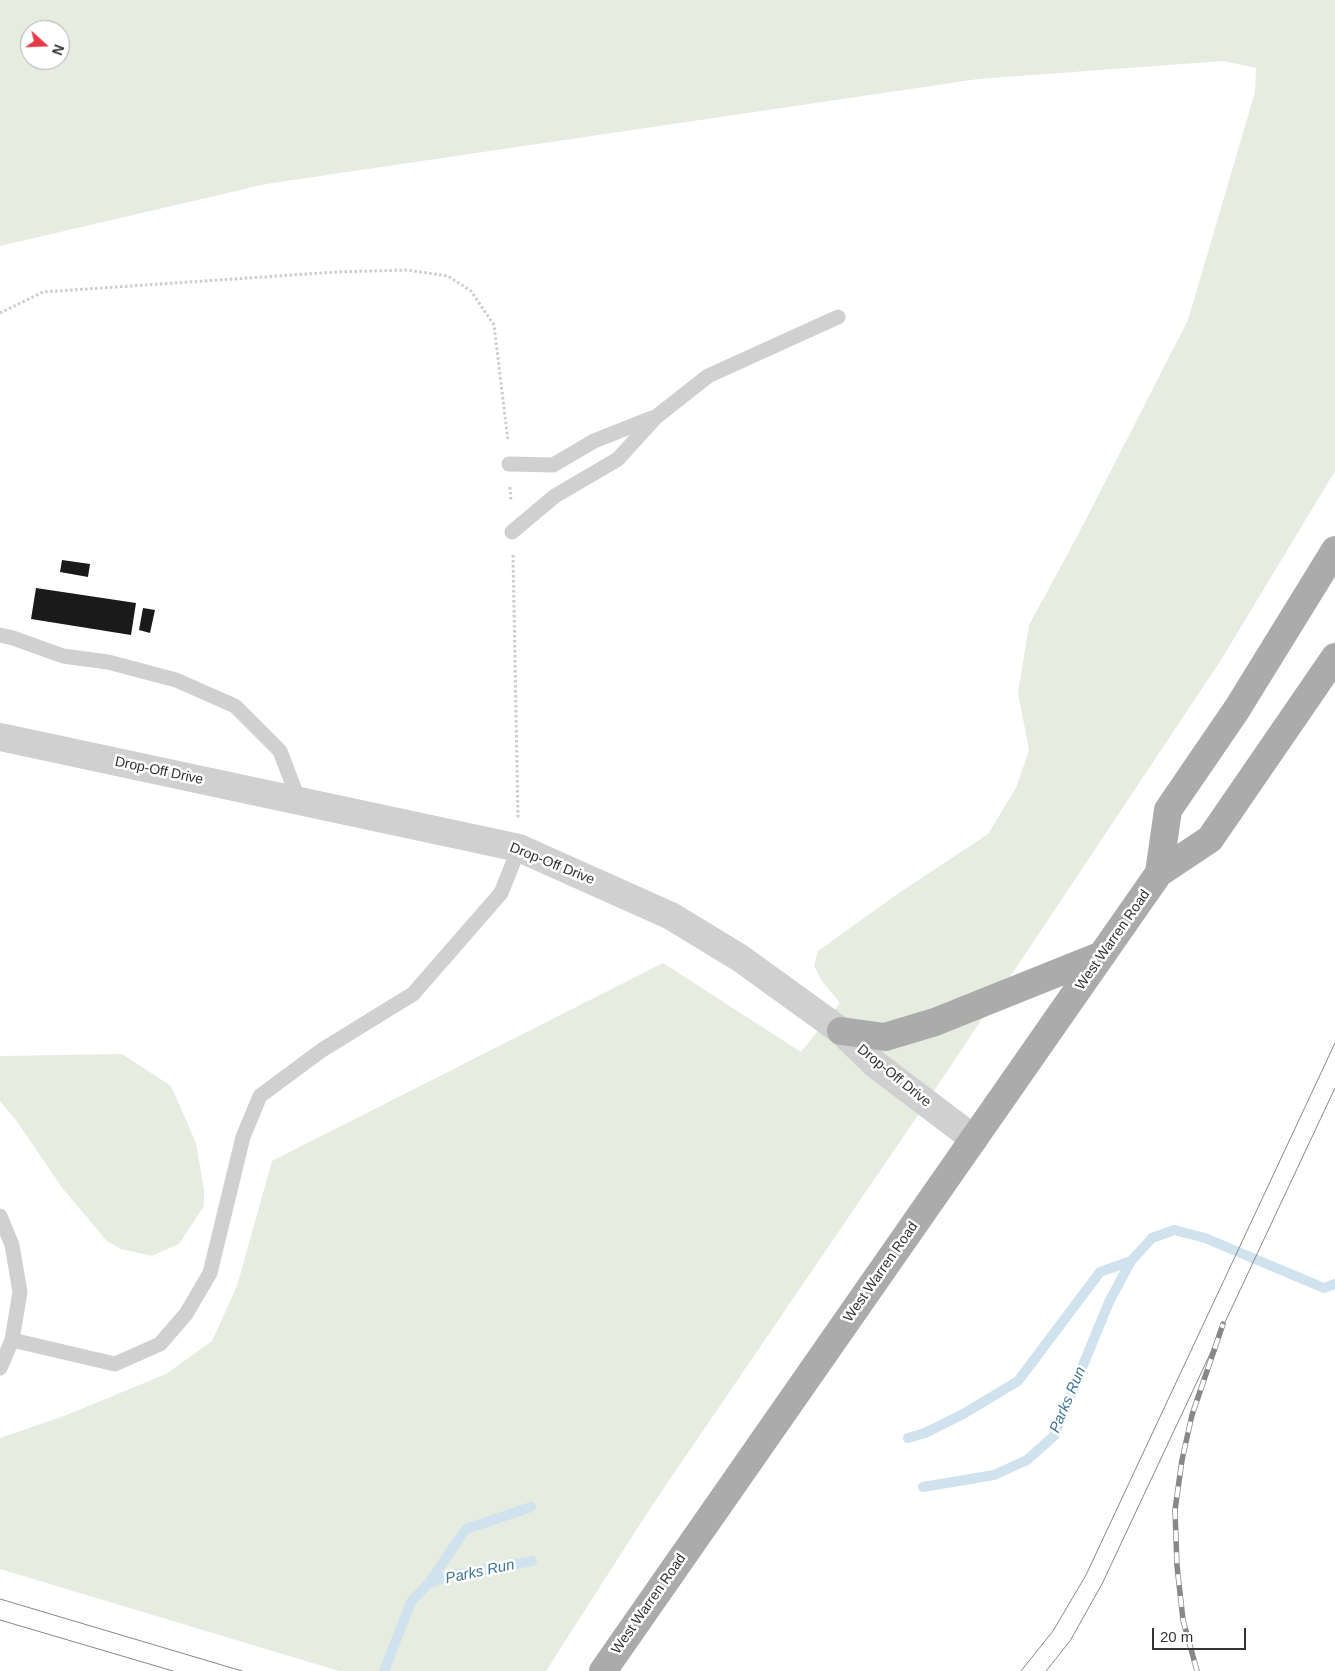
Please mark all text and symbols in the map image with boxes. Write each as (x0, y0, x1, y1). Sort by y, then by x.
north arrow (20, 20, 70, 70)
text: N (49, 42, 67, 57)
street label: Drop-Off Drive (113, 753, 205, 789)
street label: Drop-Off Drive (507, 839, 597, 889)
street label: West Warren Road (1072, 887, 1154, 993)
street label: Drop-Off Drive (854, 1041, 934, 1111)
street label: West Warren Road (840, 1219, 922, 1325)
water label: Parks Run (1046, 1364, 1090, 1436)
street label: West Warren Road (608, 1551, 690, 1657)
water label: Parks Run (444, 1556, 516, 1588)
scale bar (1155, 1618, 1249, 1650)
text: 20 m (1160, 1628, 1193, 1645)

